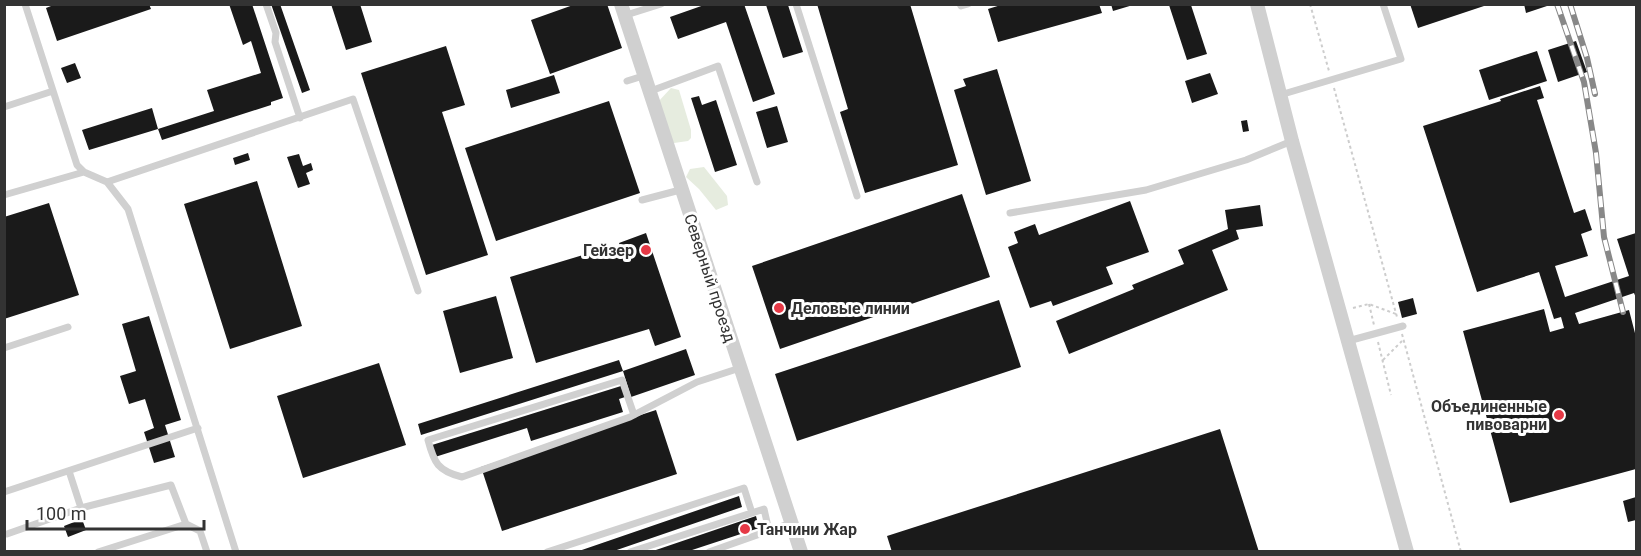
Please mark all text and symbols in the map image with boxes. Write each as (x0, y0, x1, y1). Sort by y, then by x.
street label: Северный проезд (680, 211, 740, 345)
place label: Гейзер (583, 241, 634, 260)
marker: Гейзер (639, 243, 653, 257)
place label: Деловые линии (791, 299, 910, 318)
marker: Деловые линии (772, 301, 786, 315)
place label: Объединенные пивоварни (1431, 397, 1547, 434)
marker: Объединенные пивоварни (1552, 408, 1566, 422)
scale bar (27, 493, 204, 531)
text: 100 m (36, 503, 87, 524)
place label: Танчини Жар (757, 520, 857, 539)
marker: Танчини Жар (738, 522, 752, 536)

